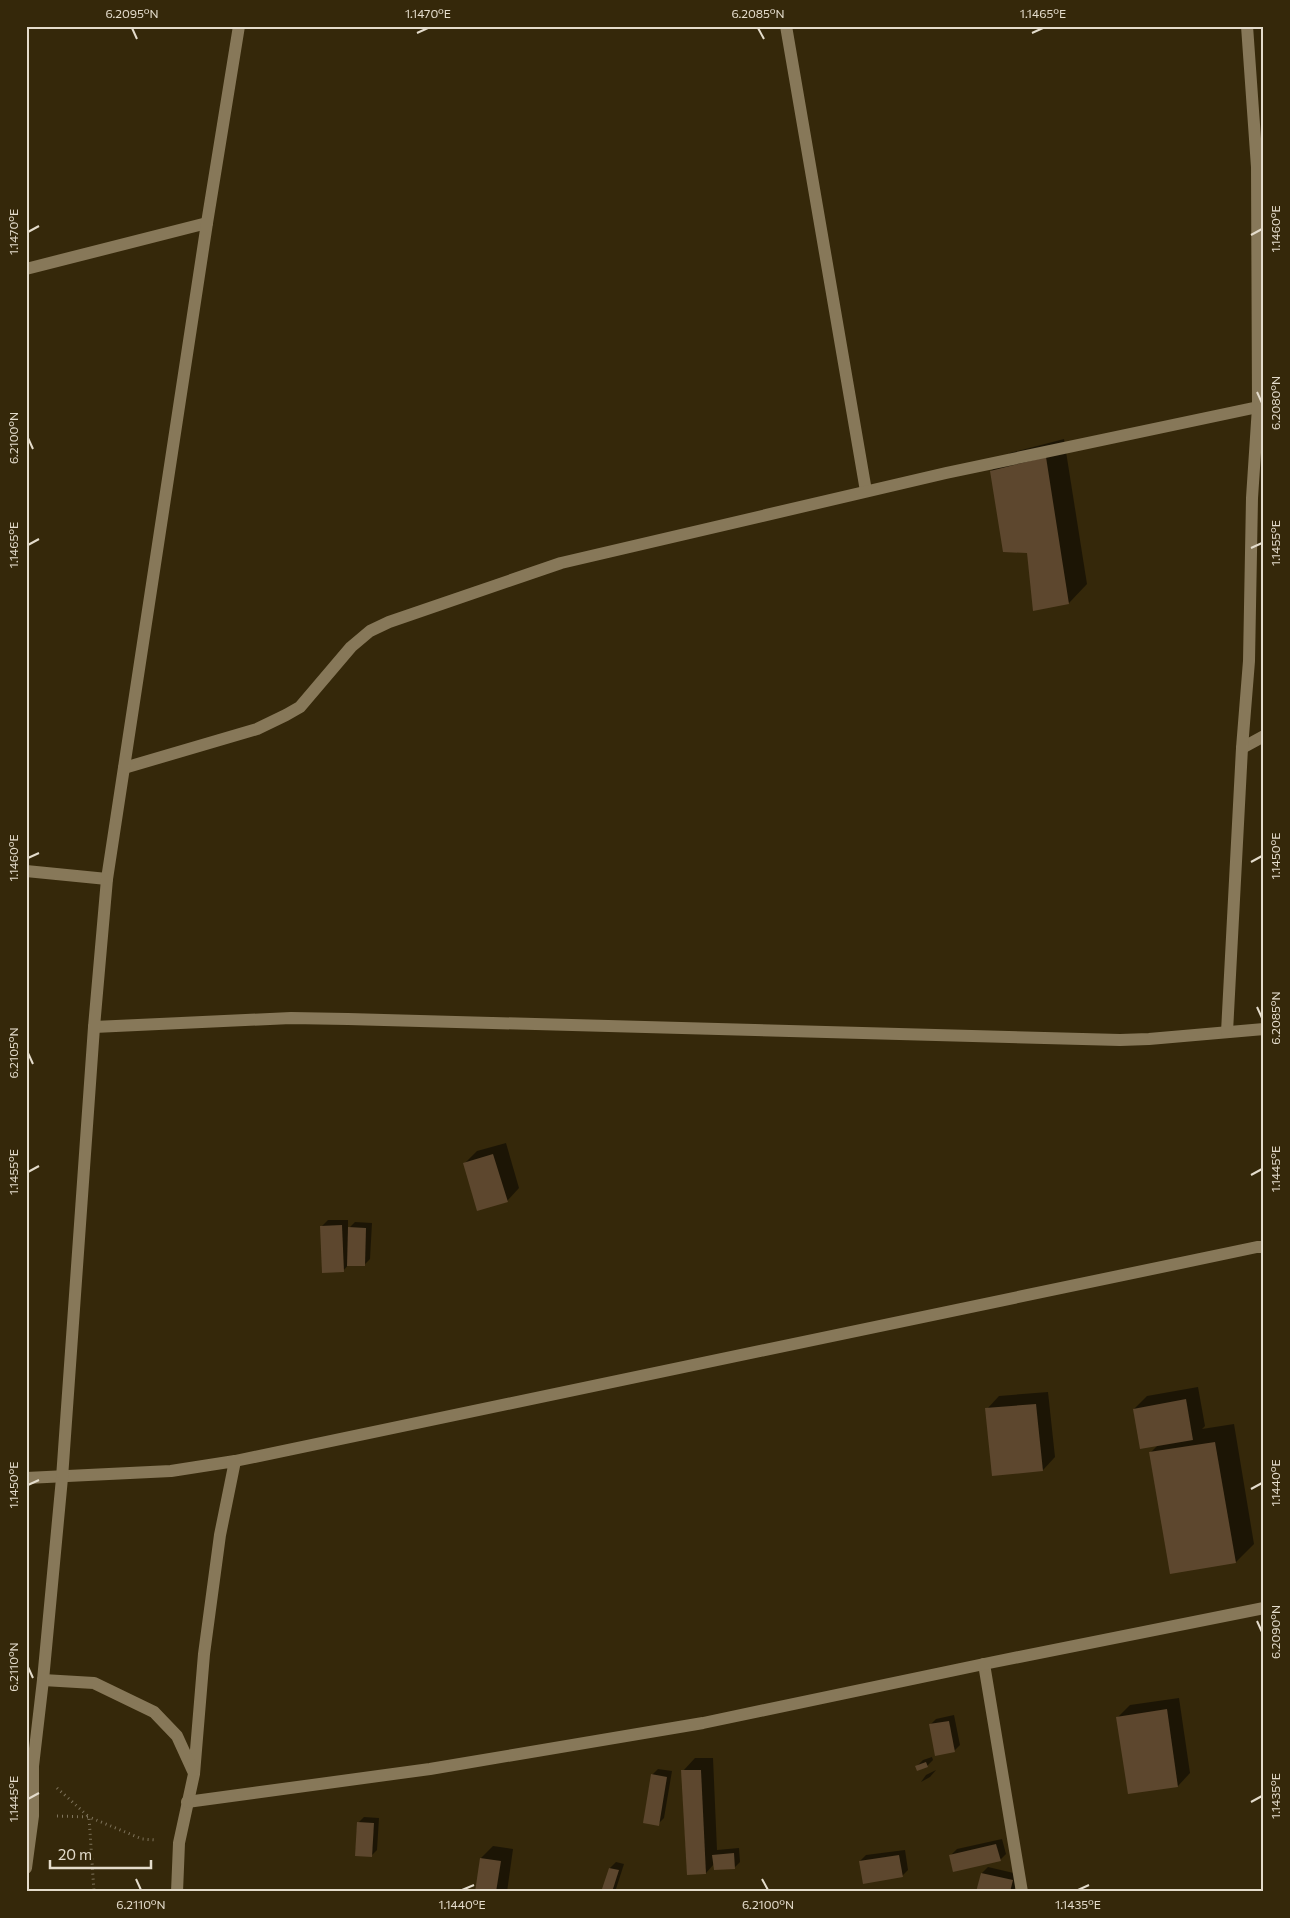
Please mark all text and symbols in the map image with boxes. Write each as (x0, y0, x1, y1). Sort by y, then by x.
text: 6.2095°N (105, 6, 159, 20)
text: 1.1470°E (405, 6, 451, 20)
text: 6.2085°N (731, 6, 785, 20)
text: 1.1465°E (1020, 6, 1066, 20)
text: 1.1460°E (1268, 205, 1282, 253)
text: 1.1470°E (6, 209, 20, 255)
text: 6.2080°N (1268, 376, 1282, 430)
text: 6.2100°N (6, 412, 20, 464)
text: 1.1455°E (1268, 520, 1282, 566)
text: 1.1465°E (6, 522, 20, 568)
text: 1.1450°E (1268, 833, 1282, 879)
text: 1.1460°E (6, 834, 20, 882)
text: 6.2085°N (1268, 991, 1282, 1045)
text: 6.2105°N (6, 1027, 20, 1079)
text: 1.1445°E (1268, 1146, 1282, 1192)
text: 1.1455°E (6, 1149, 20, 1195)
text: 1.1440°E (1268, 1459, 1282, 1507)
text: 1.1450°E (6, 1462, 20, 1508)
text: 6.2090°N (1268, 1605, 1282, 1659)
text: 6.2110°N (6, 1642, 20, 1692)
text: 1.1435°E (1268, 1773, 1282, 1819)
text: 1.1445°E (6, 1776, 20, 1822)
scale bar (50, 1838, 151, 1870)
text: 20 m (58, 1845, 92, 1863)
text: 6.2110°N (116, 1897, 166, 1911)
text: 1.1440°E (438, 1897, 486, 1911)
text: 6.2100°N (742, 1897, 794, 1911)
text: 1.1435°E (1055, 1897, 1101, 1911)

